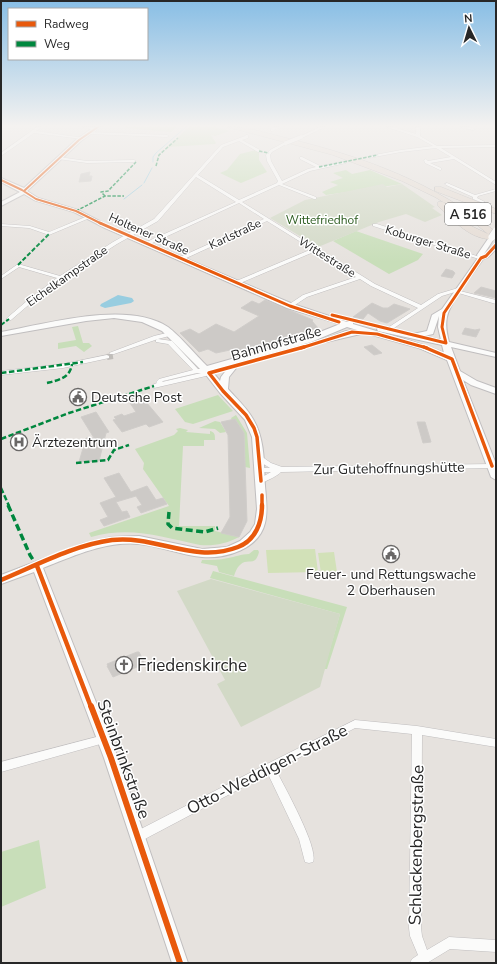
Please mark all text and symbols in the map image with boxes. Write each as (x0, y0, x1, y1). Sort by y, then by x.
legend (8, 8, 148, 60)
north arrow (449, 8, 489, 48)
text: N (463, 11, 473, 26)
text: Radweg (44, 16, 89, 32)
text: Weg (44, 36, 70, 52)
road number: A 516 (445, 203, 491, 225)
street label: Holtener Straße (106, 209, 192, 259)
park label: Wittefriedhof (286, 212, 359, 228)
street label: Karlstraße (206, 215, 264, 253)
street label: Koburger Straße (383, 221, 473, 263)
street label: Wittestraße (295, 233, 359, 281)
street label: Eichelkampstraße (23, 242, 111, 310)
street label: Bahnhofstraße (229, 322, 323, 365)
public building icon: Deutsche Post (68, 387, 88, 407)
place label: Deutsche Post (91, 388, 182, 407)
hospital icon: Ärztezentrum (9, 432, 29, 452)
place label: Ärztezentrum (32, 433, 117, 452)
street label: Zur Gutehoffnungshütte (313, 458, 465, 479)
public building icon: Feuer- und Rettungswache 2 Oberhausen (381, 544, 401, 564)
place label: Feuer- und Rettungswache 2 Oberhausen (306, 565, 476, 600)
place label: Friedenskirche (137, 654, 247, 677)
church icon: Friedenskirche (114, 655, 134, 675)
street label: Steinbrinkstraße (91, 696, 156, 822)
street label: Otto-Weddigen-Straße (183, 719, 352, 820)
street label: Schlackenbergstraße (404, 765, 429, 925)

